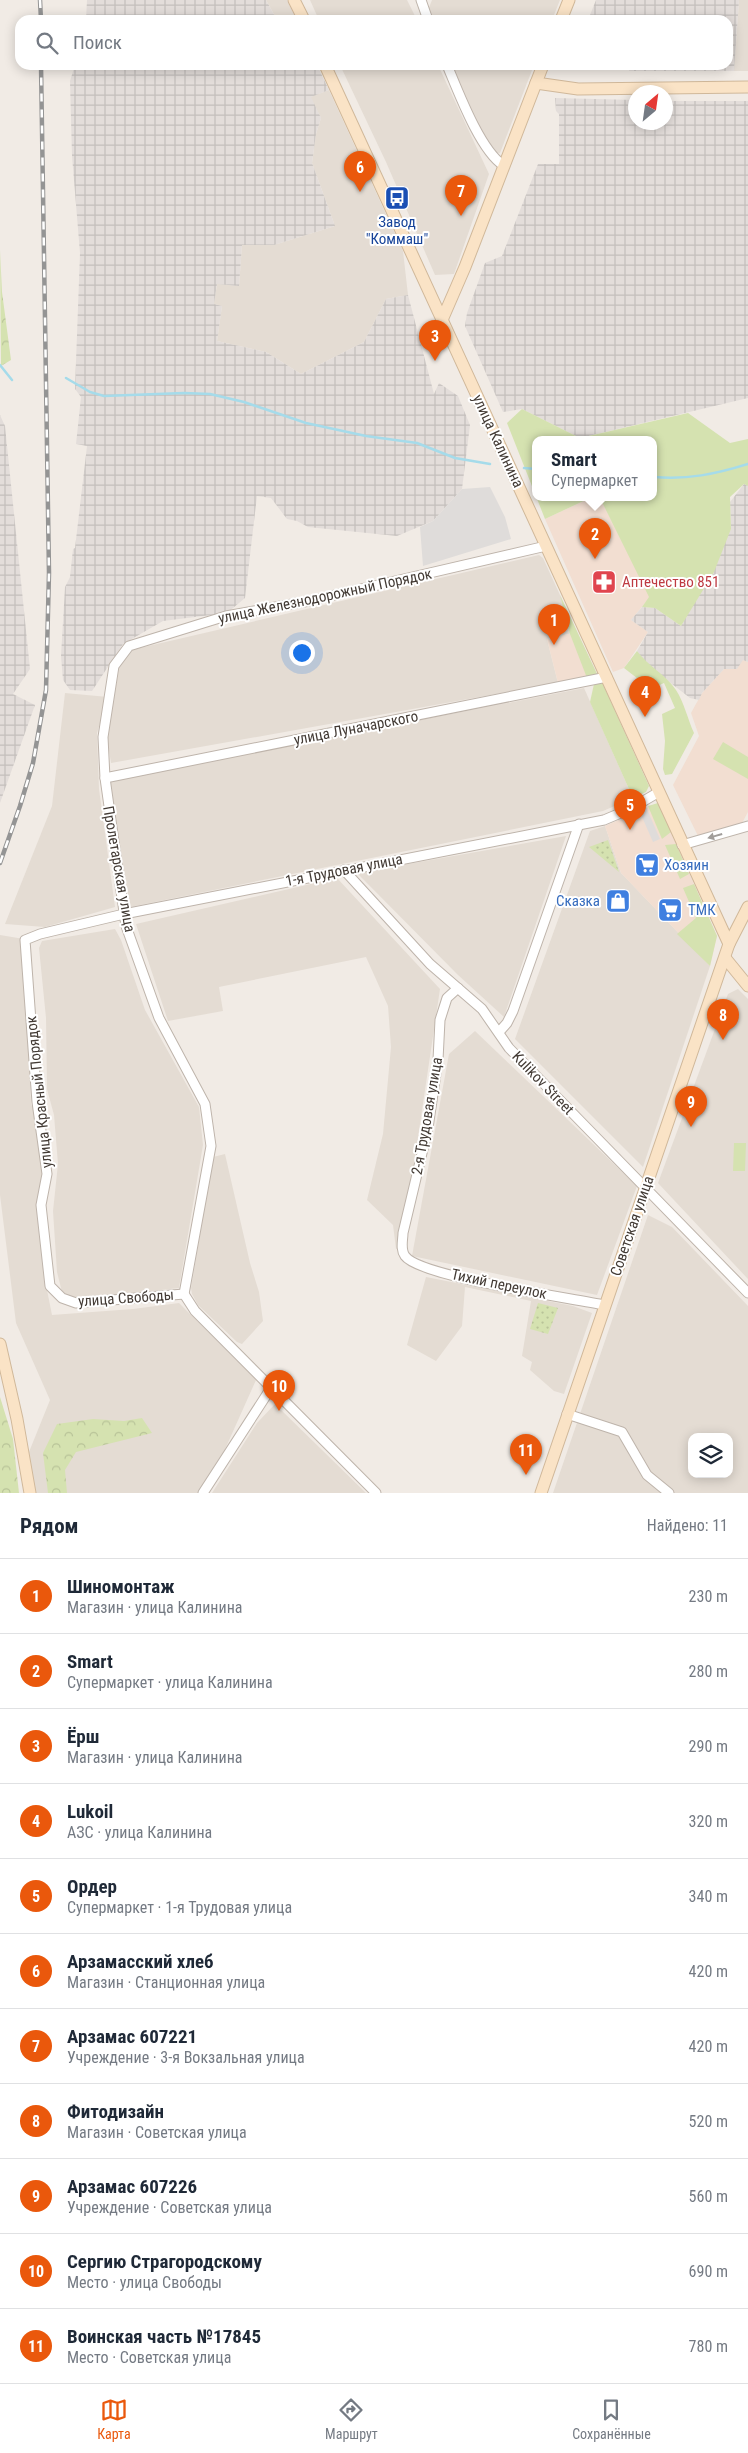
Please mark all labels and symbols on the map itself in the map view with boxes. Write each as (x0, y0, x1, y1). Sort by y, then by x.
north arrow (628, 85, 673, 130)
pin: 6 (344, 151, 376, 192)
pin: 7 (445, 175, 477, 216)
bus stop icon: Завод "Коммаш" (384, 185, 410, 211)
place label: Завод "Коммаш" (366, 213, 428, 248)
pin: 3 (419, 320, 451, 361)
street label: улица Калинина (469, 392, 527, 490)
pin: 2 (579, 518, 611, 559)
street label: улица Железнодорожный Порядок (217, 565, 433, 627)
pharmacy icon: Аптечество 851 (591, 569, 617, 595)
place label: Аптечество 851 (622, 573, 719, 591)
pin: 1 (538, 604, 570, 645)
your location (289, 640, 315, 666)
pin: 4 (629, 676, 661, 717)
street label: улица Луначарского (292, 707, 420, 749)
pin: 5 (614, 789, 646, 830)
street label: Пролетарская улица (99, 804, 139, 934)
one-way arrow (708, 832, 723, 840)
street label: 1-я Трудовая улица (284, 850, 404, 890)
supermarket icon: Хозяин (634, 852, 660, 878)
place label: Хозяин (664, 856, 709, 874)
shop icon: Сказка (605, 888, 631, 914)
place label: Сказка (556, 892, 600, 910)
supermarket icon: ТМК (657, 897, 683, 923)
place label: ТМК (688, 901, 716, 919)
pin: 8 (707, 999, 739, 1040)
street label: улица Красный Порядок (22, 1015, 56, 1169)
street label: Kulikov Street (508, 1047, 578, 1119)
street label: 2-я Трудовая улица (408, 1056, 446, 1176)
pin: 9 (675, 1086, 707, 1127)
street label: Советская улица (606, 1174, 658, 1278)
street label: Тихий переулок (450, 1265, 548, 1303)
street label: улица Свободы (78, 1286, 174, 1310)
pin: 10 (263, 1370, 295, 1411)
pin: 11 (510, 1434, 542, 1475)

